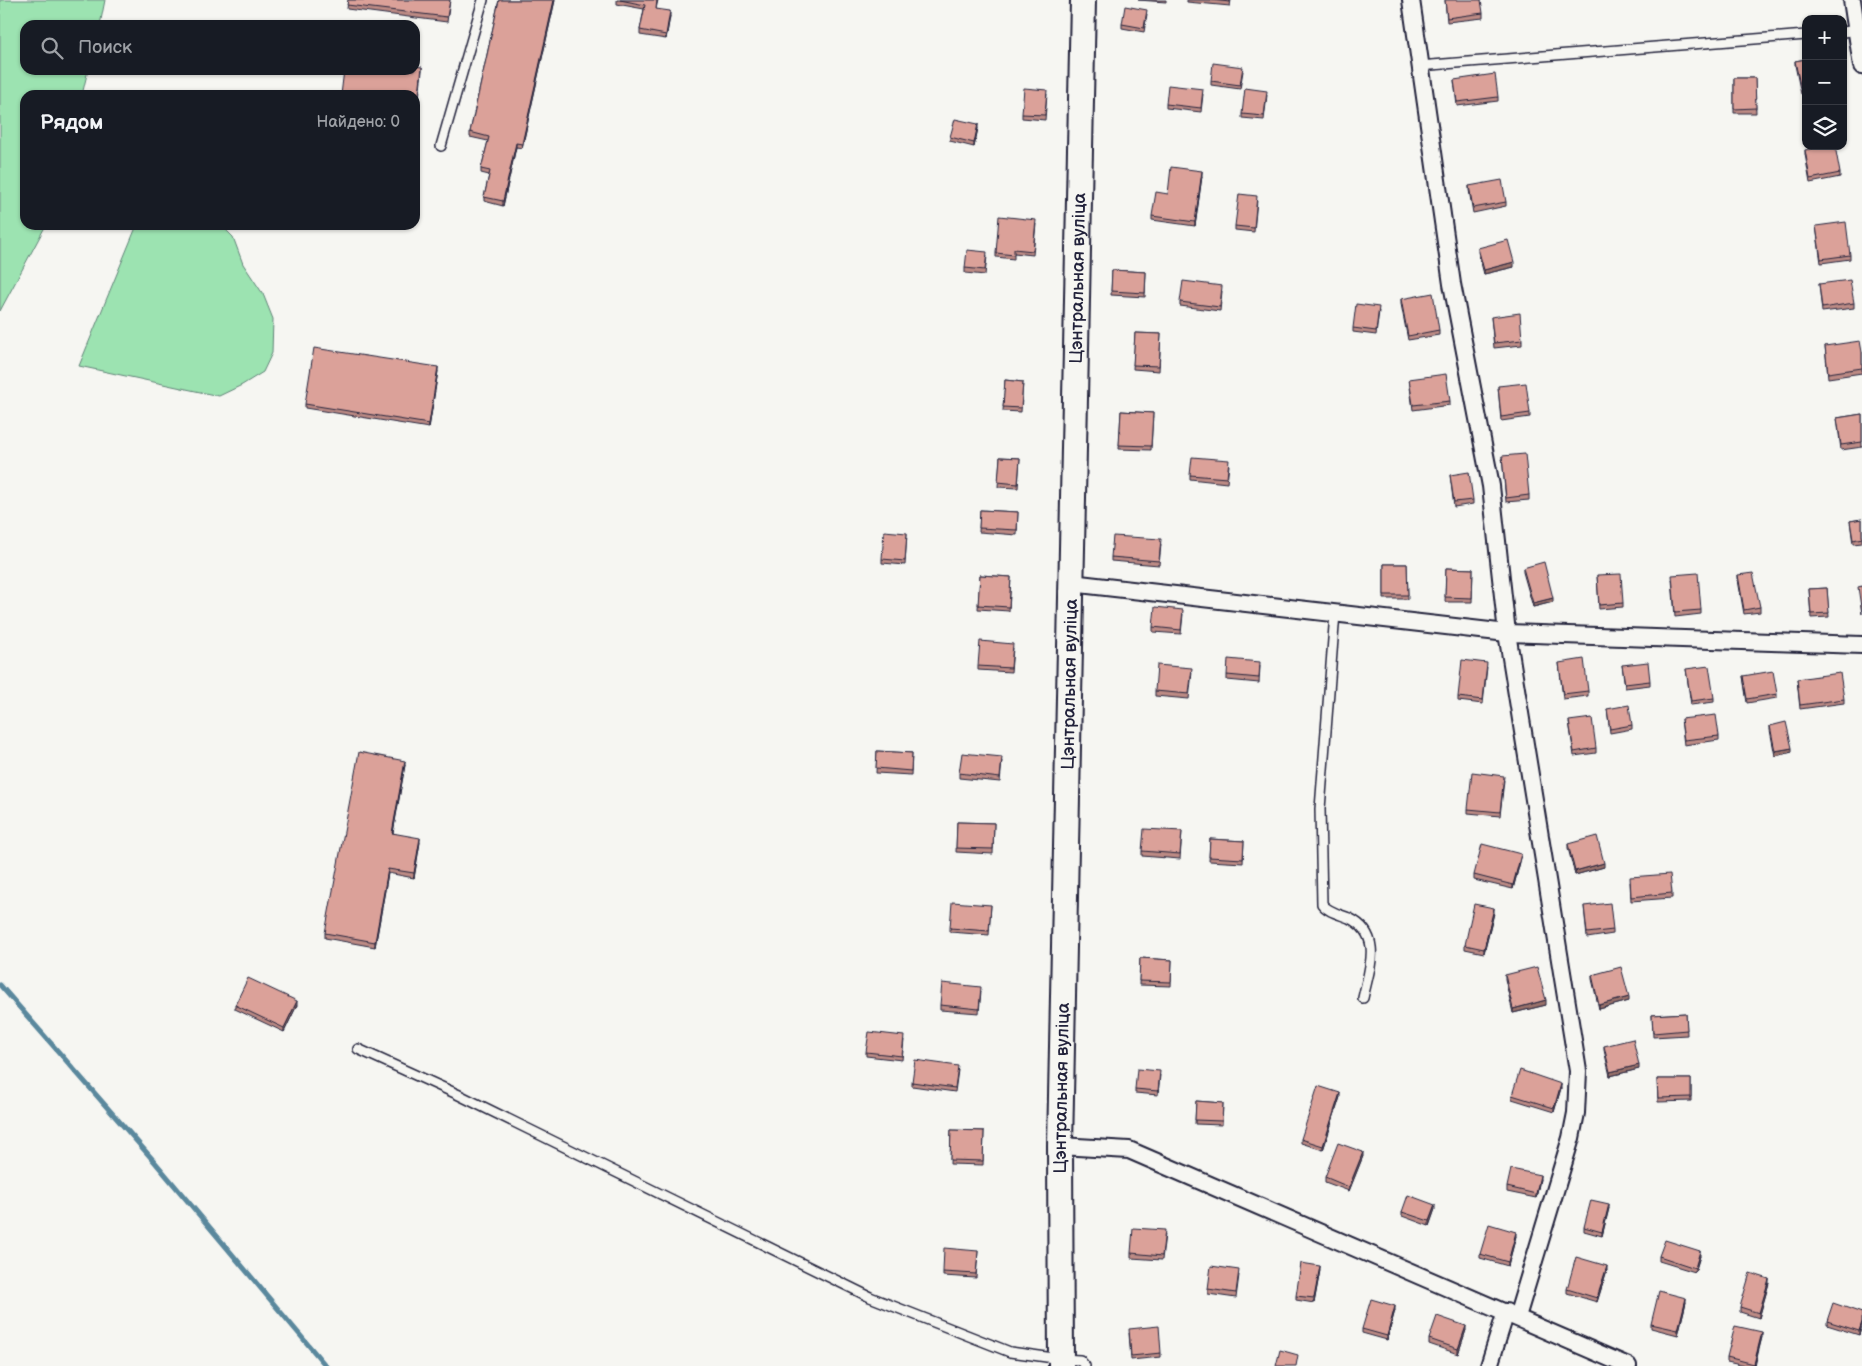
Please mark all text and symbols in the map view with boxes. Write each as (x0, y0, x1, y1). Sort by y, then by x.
map controls (1802, 15, 1847, 150)
button: + (1802, 15, 1847, 60)
search box (20, 20, 420, 75)
icon: search (38, 34, 66, 62)
text: Поиск (78, 36, 132, 59)
button: − (1802, 60, 1847, 105)
button: layers (1802, 105, 1847, 150)
text: Рядом (40, 110, 103, 135)
text: Найдено: 0 (317, 113, 400, 132)
street label: Цэнтральная вуліца (1066, 192, 1090, 364)
street label: Цэнтральная вуліца (1058, 598, 1082, 770)
street label: Цэнтральная вуліца (1050, 1002, 1074, 1174)

